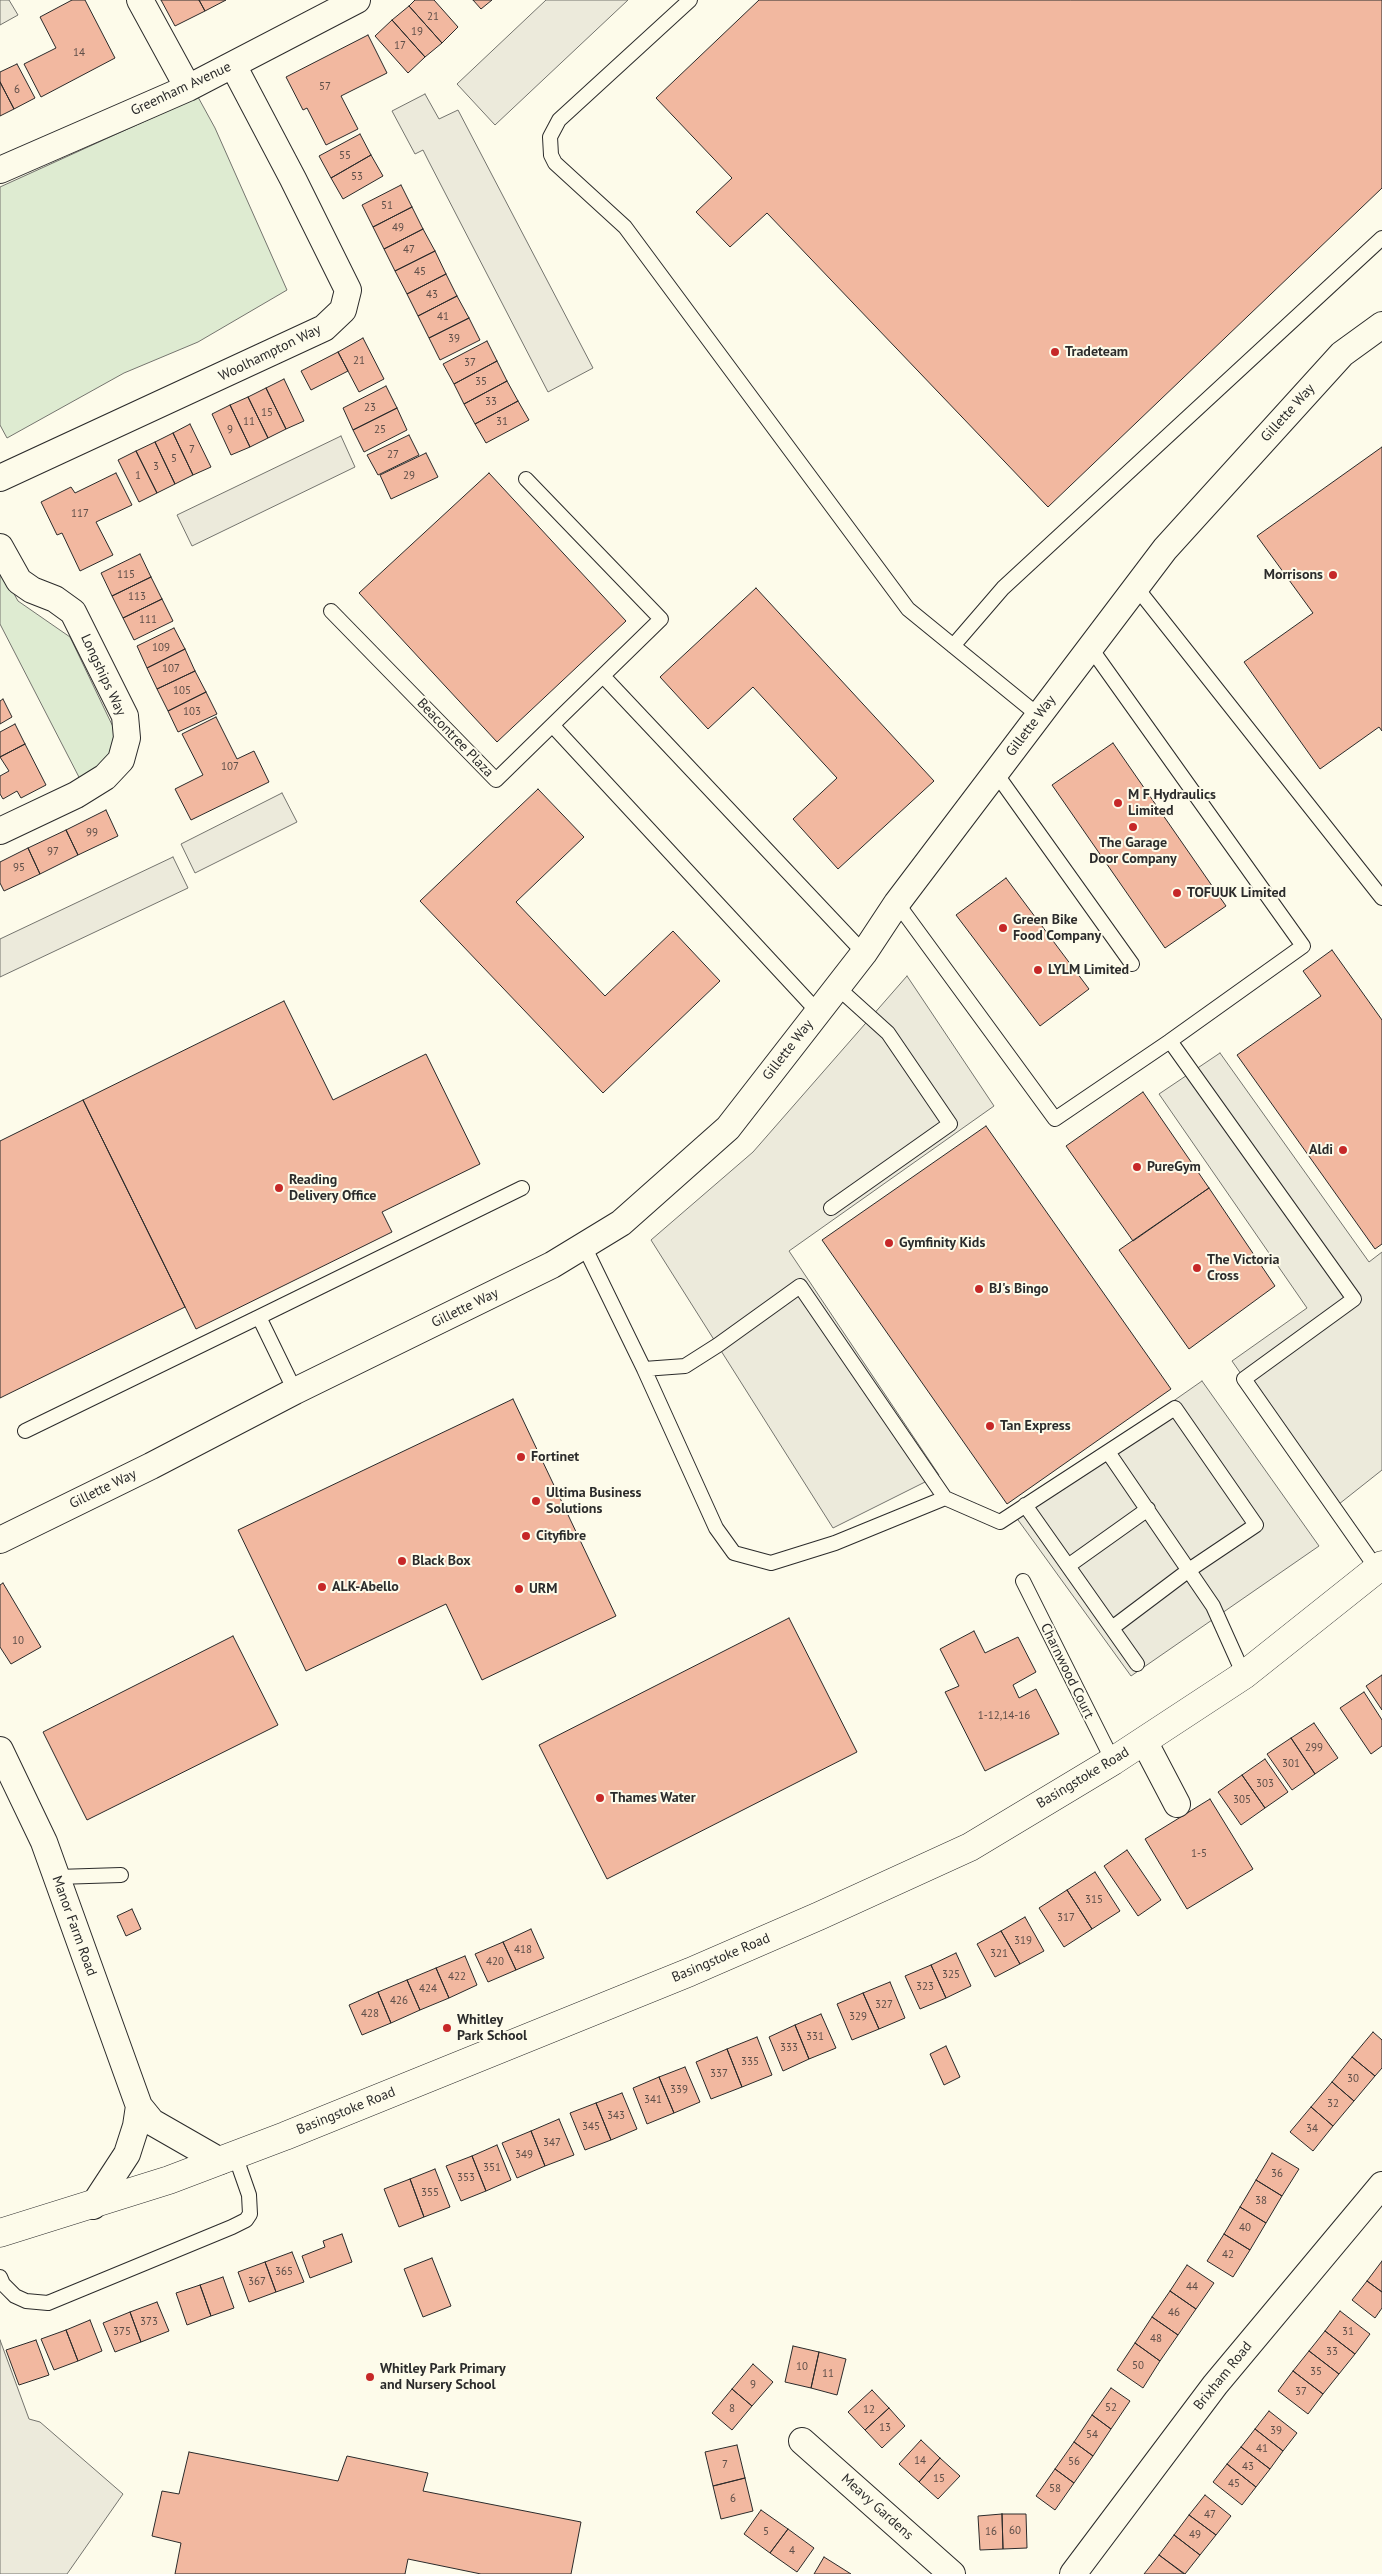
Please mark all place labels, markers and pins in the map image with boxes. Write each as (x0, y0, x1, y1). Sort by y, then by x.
place label: Tradeteam (1065, 344, 1128, 360)
marker: Tradeteam (1049, 346, 1061, 358)
place label: Morrisons (1264, 567, 1323, 583)
marker: Morrisons (1327, 569, 1339, 581)
place label: M F Hydraulics Limited (1128, 787, 1216, 820)
marker: M F Hydraulics Limited (1112, 797, 1124, 809)
marker: The Garage Door Company (1127, 821, 1139, 833)
place label: The Garage Door Company (1089, 835, 1177, 868)
place label: TOFUUK Limited (1187, 885, 1286, 901)
marker: TOFUUK Limited (1171, 887, 1183, 899)
place label: Green Bike Food Company (1013, 912, 1101, 944)
marker: Green Bike Food Company (997, 922, 1009, 934)
place label: LYLM Limited (1048, 962, 1129, 978)
marker: LYLM Limited (1032, 964, 1044, 976)
place label: Aldi (1309, 1142, 1333, 1158)
marker: Aldi (1337, 1144, 1349, 1156)
place label: PureGym (1147, 1159, 1201, 1175)
marker: PureGym (1131, 1161, 1143, 1173)
place label: Reading Delivery Office (289, 1172, 376, 1204)
marker: Reading Delivery Office (273, 1182, 285, 1194)
place label: Gymfinity Kids (899, 1235, 985, 1251)
marker: Gymfinity Kids (883, 1237, 895, 1249)
place label: The Victoria Cross (1207, 1252, 1279, 1284)
marker: The Victoria Cross (1191, 1262, 1203, 1274)
place label: BJ's Bingo (989, 1281, 1049, 1297)
marker: BJ's Bingo (973, 1283, 985, 1295)
place label: Tan Express (1000, 1418, 1071, 1434)
marker: Tan Express (984, 1420, 996, 1432)
place label: Fortinet (531, 1449, 579, 1465)
marker: Fortinet (515, 1451, 527, 1463)
place label: Ultima Business Solutions (546, 1485, 641, 1518)
marker: Ultima Business Solutions (530, 1495, 542, 1507)
place label: Cityfibre (536, 1528, 586, 1544)
marker: Cityfibre (520, 1530, 532, 1542)
place label: Black Box (412, 1553, 471, 1569)
marker: Black Box (396, 1555, 408, 1567)
place label: ALK-Abello (332, 1579, 399, 1595)
marker: ALK-Abello (316, 1581, 328, 1593)
place label: URM (529, 1581, 557, 1597)
marker: URM (513, 1583, 525, 1595)
place label: Thames Water (610, 1790, 696, 1806)
marker: Thames Water (594, 1792, 606, 1804)
place label: Whitley Park School (457, 2012, 527, 2044)
marker: Whitley Park School (441, 2022, 453, 2034)
place label: Whitley Park Primary and Nursery School (380, 2361, 506, 2394)
marker: Whitley Park Primary and Nursery School (364, 2371, 376, 2383)

